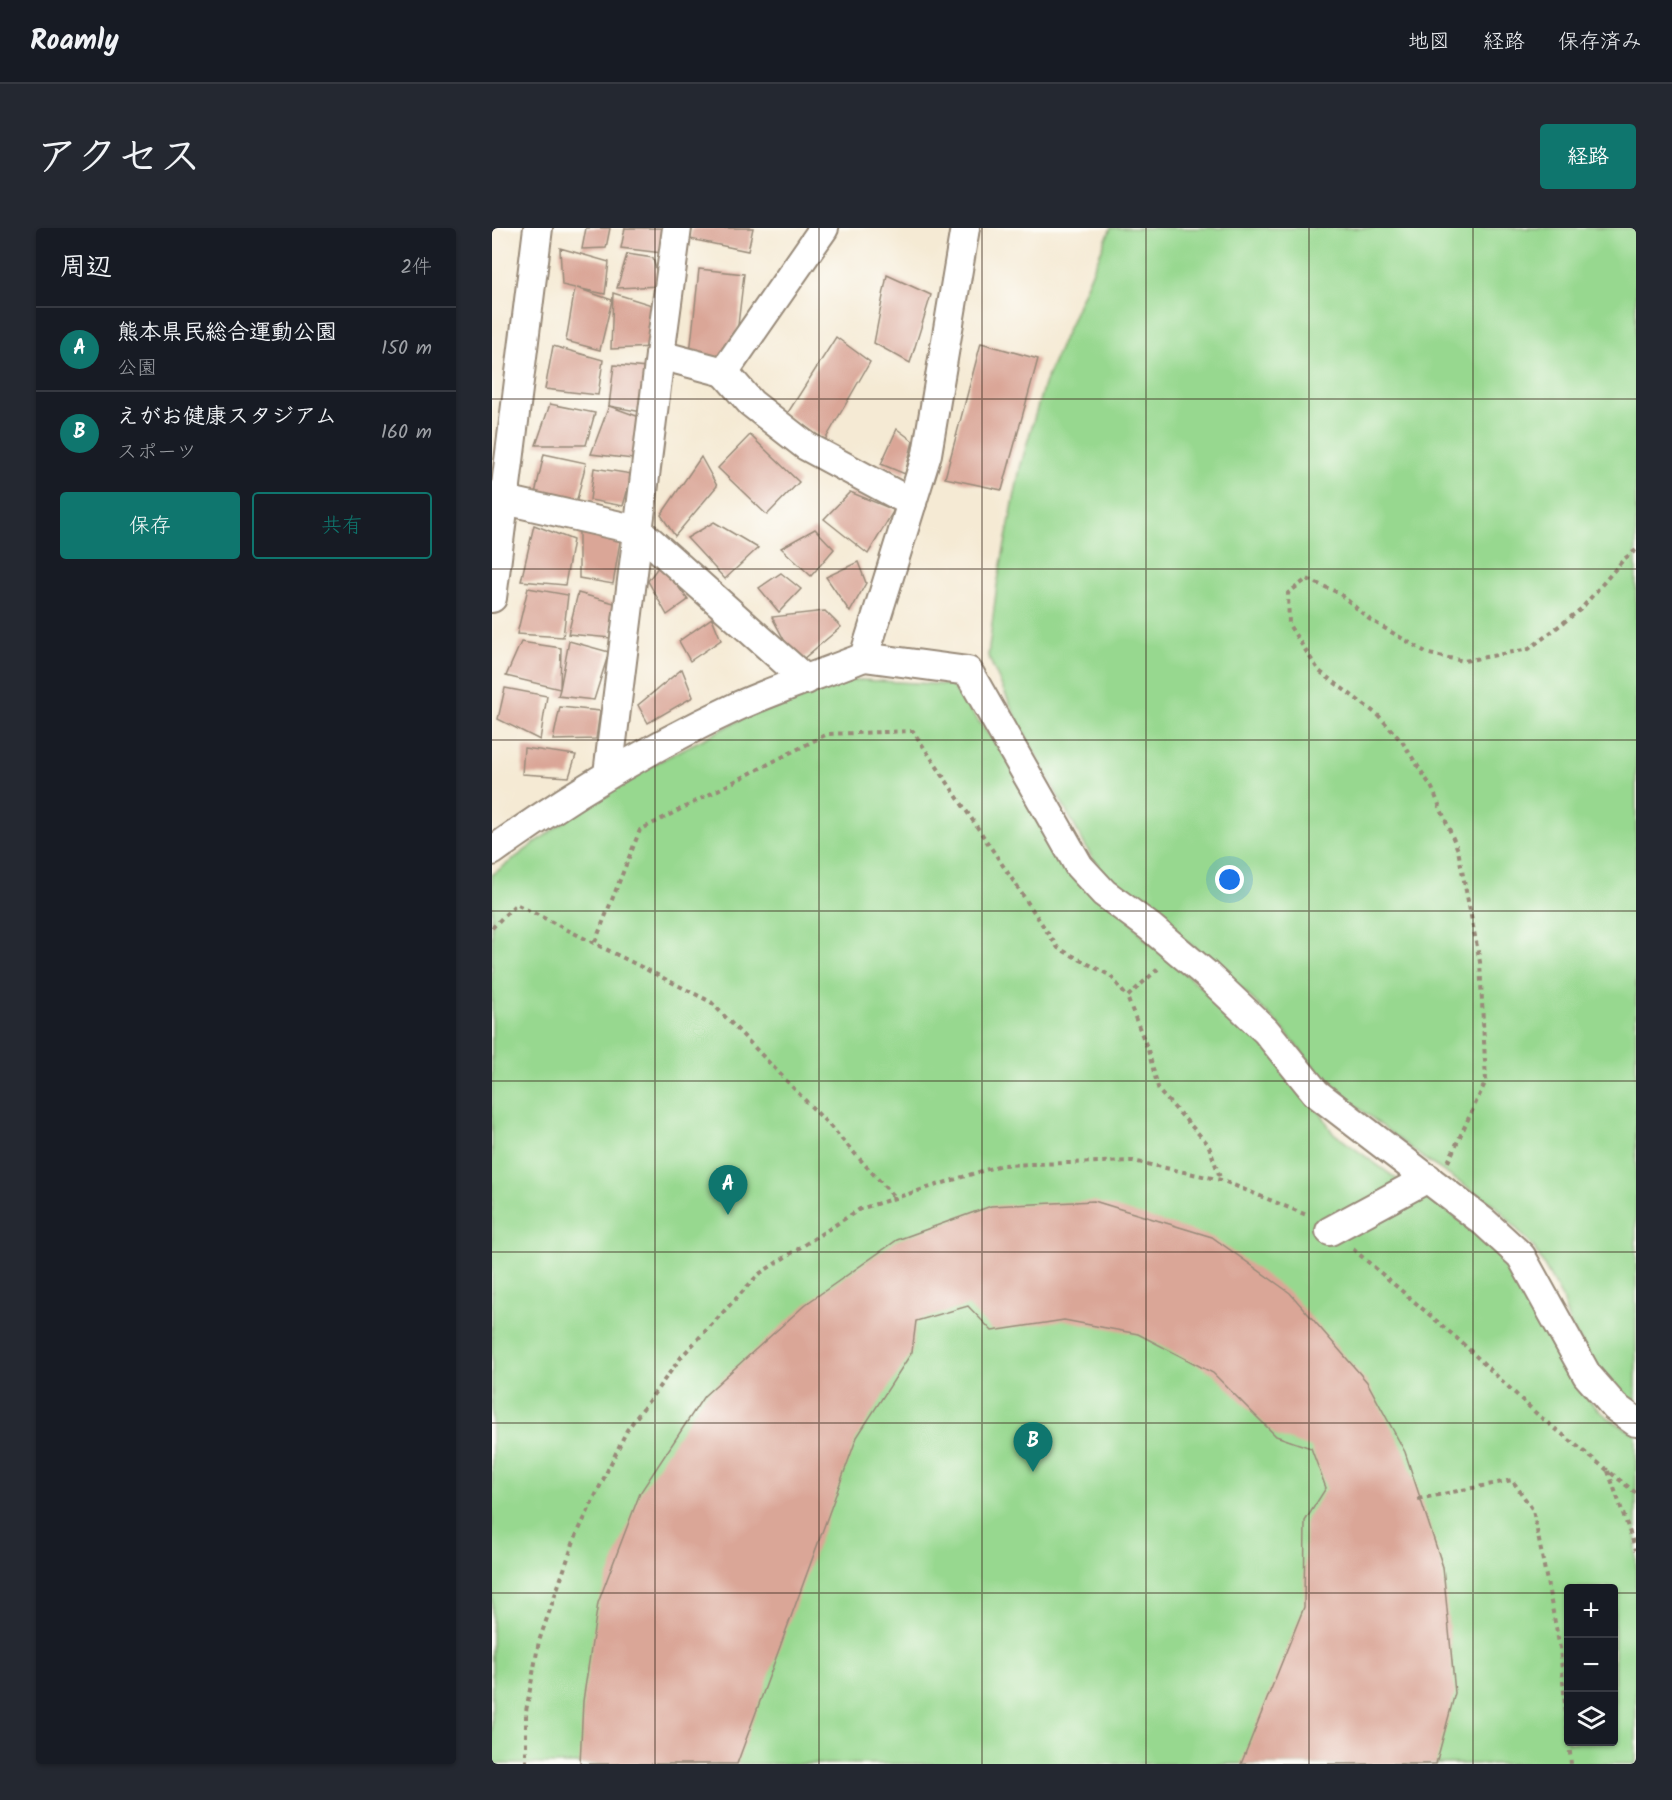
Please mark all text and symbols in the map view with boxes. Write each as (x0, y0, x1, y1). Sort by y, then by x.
text: Roamly (30, 19, 119, 64)
text: 地図 (1408, 26, 1450, 59)
text: 経路 (1483, 26, 1525, 59)
text: 保存済み (1558, 26, 1642, 59)
button: 経路 (1540, 124, 1636, 189)
text: アクセス (36, 125, 201, 192)
text: 周辺 (60, 247, 112, 289)
text: 2件 (400, 252, 432, 284)
text: 熊本県民総合運動公園 (117, 316, 337, 351)
text: A (73, 333, 86, 365)
text: 150 m (381, 333, 432, 365)
text: 公園 (117, 353, 157, 385)
text: えがお健康スタジアム (117, 400, 337, 435)
text: B (73, 417, 86, 449)
text: 160 m (381, 417, 432, 449)
text: スポーツ (117, 437, 197, 469)
button: 保存 (60, 492, 240, 559)
button: 共有 (252, 492, 432, 559)
your location (1215, 865, 1244, 894)
pin: A (708, 1166, 748, 1215)
pin: B (1014, 1422, 1052, 1472)
map controls (1564, 1584, 1618, 1746)
button: + (1564, 1584, 1618, 1638)
button: − (1564, 1638, 1618, 1692)
button: layers (1564, 1692, 1618, 1746)

